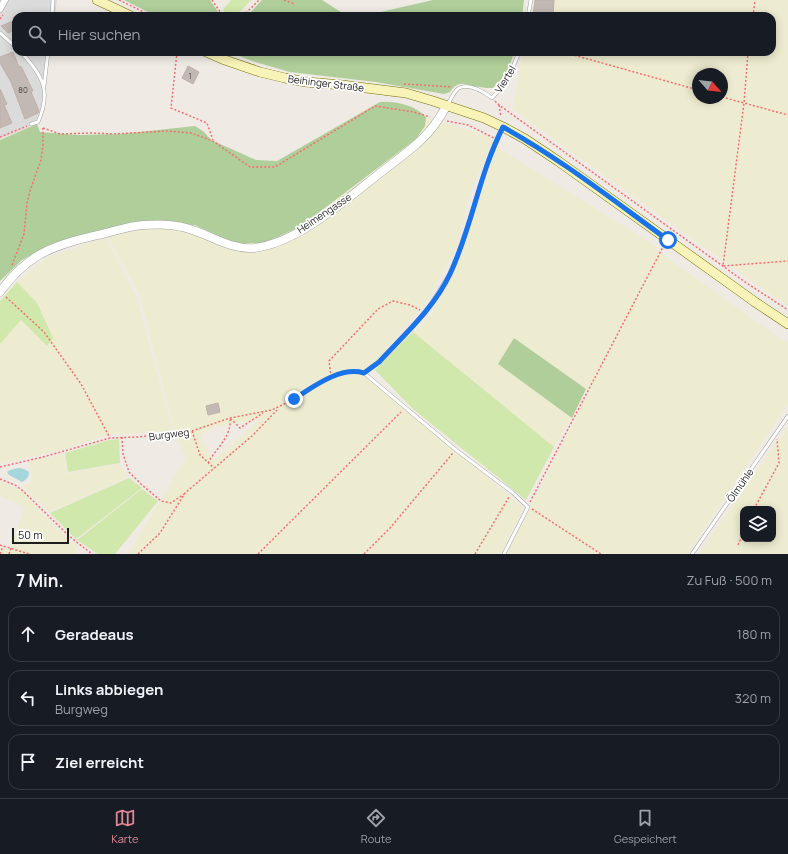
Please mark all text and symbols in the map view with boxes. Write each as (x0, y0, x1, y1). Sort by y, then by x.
search box (12, 12, 776, 56)
icon: search (26, 23, 48, 45)
text: Hier suchen (58, 24, 140, 45)
street label: Viertel (491, 63, 519, 95)
north arrow (692, 68, 728, 104)
house number: 1 (188, 70, 192, 81)
street label: Beihinger Straße (287, 71, 365, 95)
house number: 80 (18, 84, 28, 95)
street label: Heimengasse (294, 190, 354, 236)
route start (659, 231, 677, 249)
route end (285, 390, 303, 408)
street label: Burgweg (148, 425, 190, 443)
street label: Ölmühle (723, 465, 757, 505)
map controls (740, 506, 776, 542)
button: layers (740, 506, 776, 542)
scale bar (12, 526, 69, 545)
text: 50 m (18, 527, 43, 542)
text: 7 Min. (16, 569, 64, 592)
text: Zu Fuß · 500 m (687, 571, 772, 589)
icon: ahead (17, 623, 39, 645)
text: Geradeaus (55, 624, 134, 645)
text: 180 m (737, 625, 771, 643)
text: Links abbiegen (55, 679, 163, 700)
icon: left (17, 687, 39, 709)
text: 320 m (735, 689, 771, 707)
text: Burgweg (55, 700, 108, 718)
icon: arrive (17, 751, 39, 773)
text: Ziel erreicht (55, 752, 144, 773)
tab: Karte (111, 807, 138, 846)
tab: Route (361, 807, 391, 846)
tab: Gespeichert (614, 807, 677, 846)

